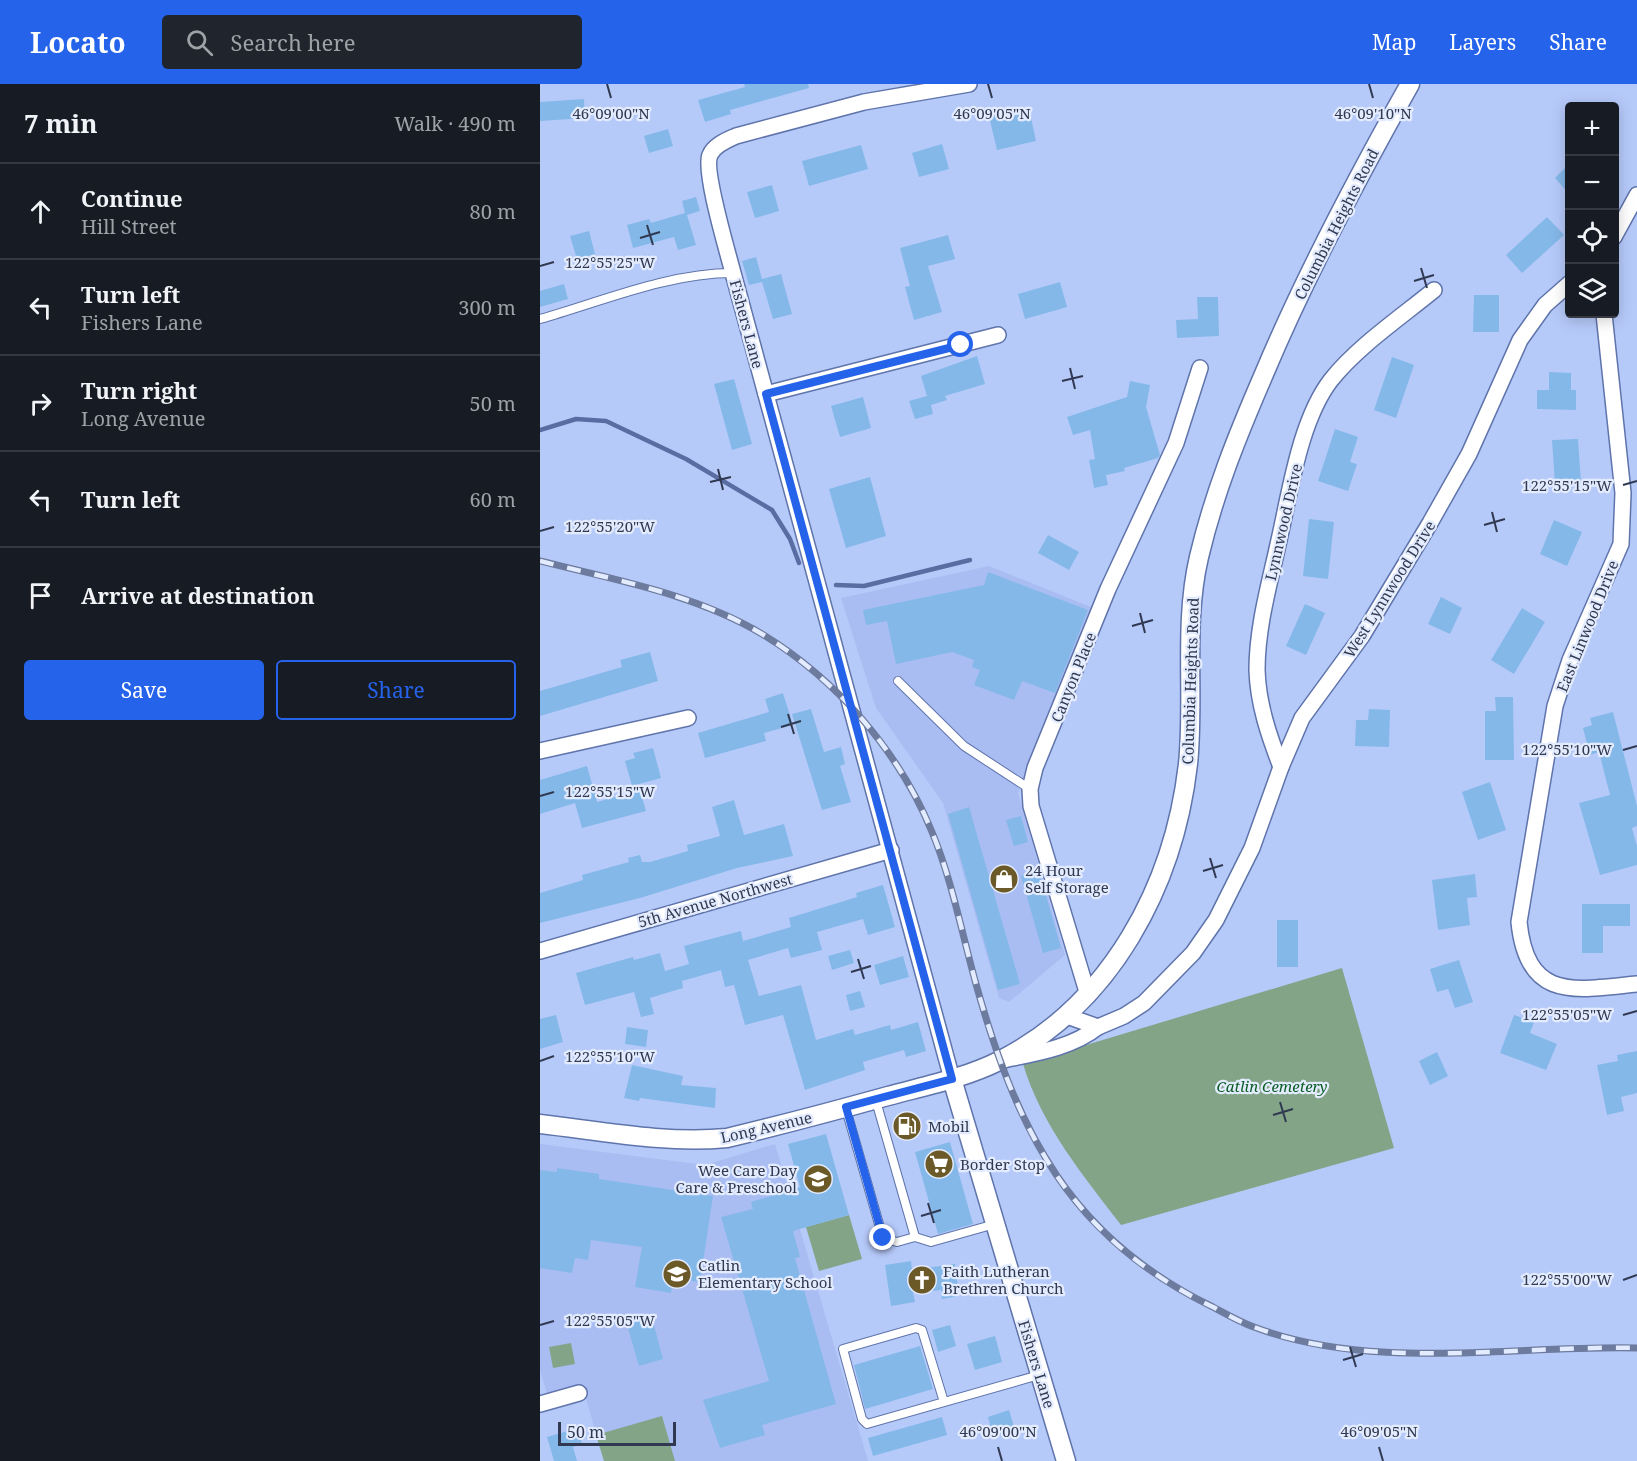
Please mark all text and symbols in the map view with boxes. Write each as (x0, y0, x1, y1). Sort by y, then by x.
search box (162, 15, 582, 69)
text: Locato (30, 23, 126, 61)
icon: search (183, 26, 216, 59)
text: Search here (231, 27, 355, 57)
text: Map (1372, 28, 1416, 56)
text: Layers (1449, 28, 1516, 56)
text: Share (1549, 28, 1607, 56)
map controls (1565, 102, 1619, 318)
button: + (1565, 102, 1619, 156)
text: 46°09'00"N (572, 103, 650, 123)
text: 46°09'05"N (953, 103, 1031, 123)
text: 46°09'10"N (1334, 103, 1412, 123)
text: 7 min (24, 105, 98, 141)
text: Walk · 490 m (394, 110, 516, 137)
street label: Columbia Heights Road (1289, 145, 1383, 303)
button: − (1565, 156, 1619, 210)
text: Continue (81, 183, 183, 213)
icon: ahead (24, 195, 57, 228)
text: 80 m (470, 198, 516, 225)
button: locate (1565, 210, 1619, 264)
text: Hill Street (81, 213, 177, 240)
text: 122°55'25"W (565, 252, 655, 272)
button: layers (1565, 264, 1619, 318)
street label: Fishers Lane (726, 277, 768, 371)
text: Turn left (81, 279, 180, 309)
icon: left (24, 291, 57, 324)
text: 300 m (458, 294, 516, 321)
text: Fishers Lane (81, 309, 203, 336)
route start (947, 331, 973, 357)
text: Turn right (81, 375, 197, 405)
icon: right (24, 387, 57, 420)
text: 50 m (470, 390, 516, 417)
text: Long Avenue (81, 405, 205, 432)
street label: Lynnwood Drive (1260, 462, 1306, 582)
text: 122°55'15"W (1522, 475, 1612, 495)
icon: left (24, 483, 57, 516)
text: Turn left (81, 484, 180, 514)
text: 60 m (470, 486, 516, 513)
text: 122°55'20"W (565, 516, 655, 536)
street label: West Lynnwood Drive (1339, 517, 1439, 661)
street label: East Linwood Drive (1551, 557, 1623, 695)
icon: arrive (24, 579, 57, 612)
text: Arrive at destination (81, 580, 315, 610)
street label: Columbia Heights Road (1177, 597, 1203, 765)
street label: Canyon Place (1046, 629, 1100, 725)
button: Save (24, 660, 264, 720)
button: Share (276, 660, 516, 720)
text: 122°55'10"W (1522, 739, 1612, 759)
text: 122°55'15"W (565, 781, 655, 801)
place label: 24 Hour Self Storage (1025, 860, 1109, 897)
shop icon: 24 Hour Self Storage (988, 863, 1020, 895)
street label: 5th Avenue Northwest (636, 868, 794, 932)
text: 122°55'05"W (1522, 1004, 1612, 1024)
text: 122°55'10"W (565, 1046, 655, 1066)
park label: Catlin Cemetery (1216, 1076, 1328, 1096)
street label: Long Avenue (718, 1107, 814, 1147)
fuel station icon: Mobil (891, 1110, 923, 1142)
place label: Mobil (928, 1116, 970, 1136)
supermarket icon: Border Stop (923, 1148, 955, 1180)
place label: Border Stop (960, 1154, 1045, 1174)
place label: Wee Care Day Care & Preschool (676, 1160, 798, 1197)
school or university icon: Wee Care Day Care & Preschool (802, 1163, 834, 1195)
route end (869, 1224, 895, 1250)
place label: Catlin Elementary School (698, 1255, 832, 1292)
school or university icon: Catlin Elementary School (661, 1258, 693, 1290)
place label: Faith Lutheran Brethren Church (943, 1261, 1064, 1298)
church icon: Faith Lutheran Brethren Church (906, 1264, 938, 1296)
text: 122°55'00"W (1522, 1269, 1612, 1289)
text: 122°55'05"W (565, 1310, 655, 1330)
street label: Fishers Lane (1014, 1317, 1060, 1411)
scale bar (558, 1419, 676, 1446)
text: 50 m (567, 1421, 604, 1443)
text: 46°09'00"N (959, 1421, 1037, 1441)
text: 46°09'05"N (1340, 1421, 1418, 1441)

